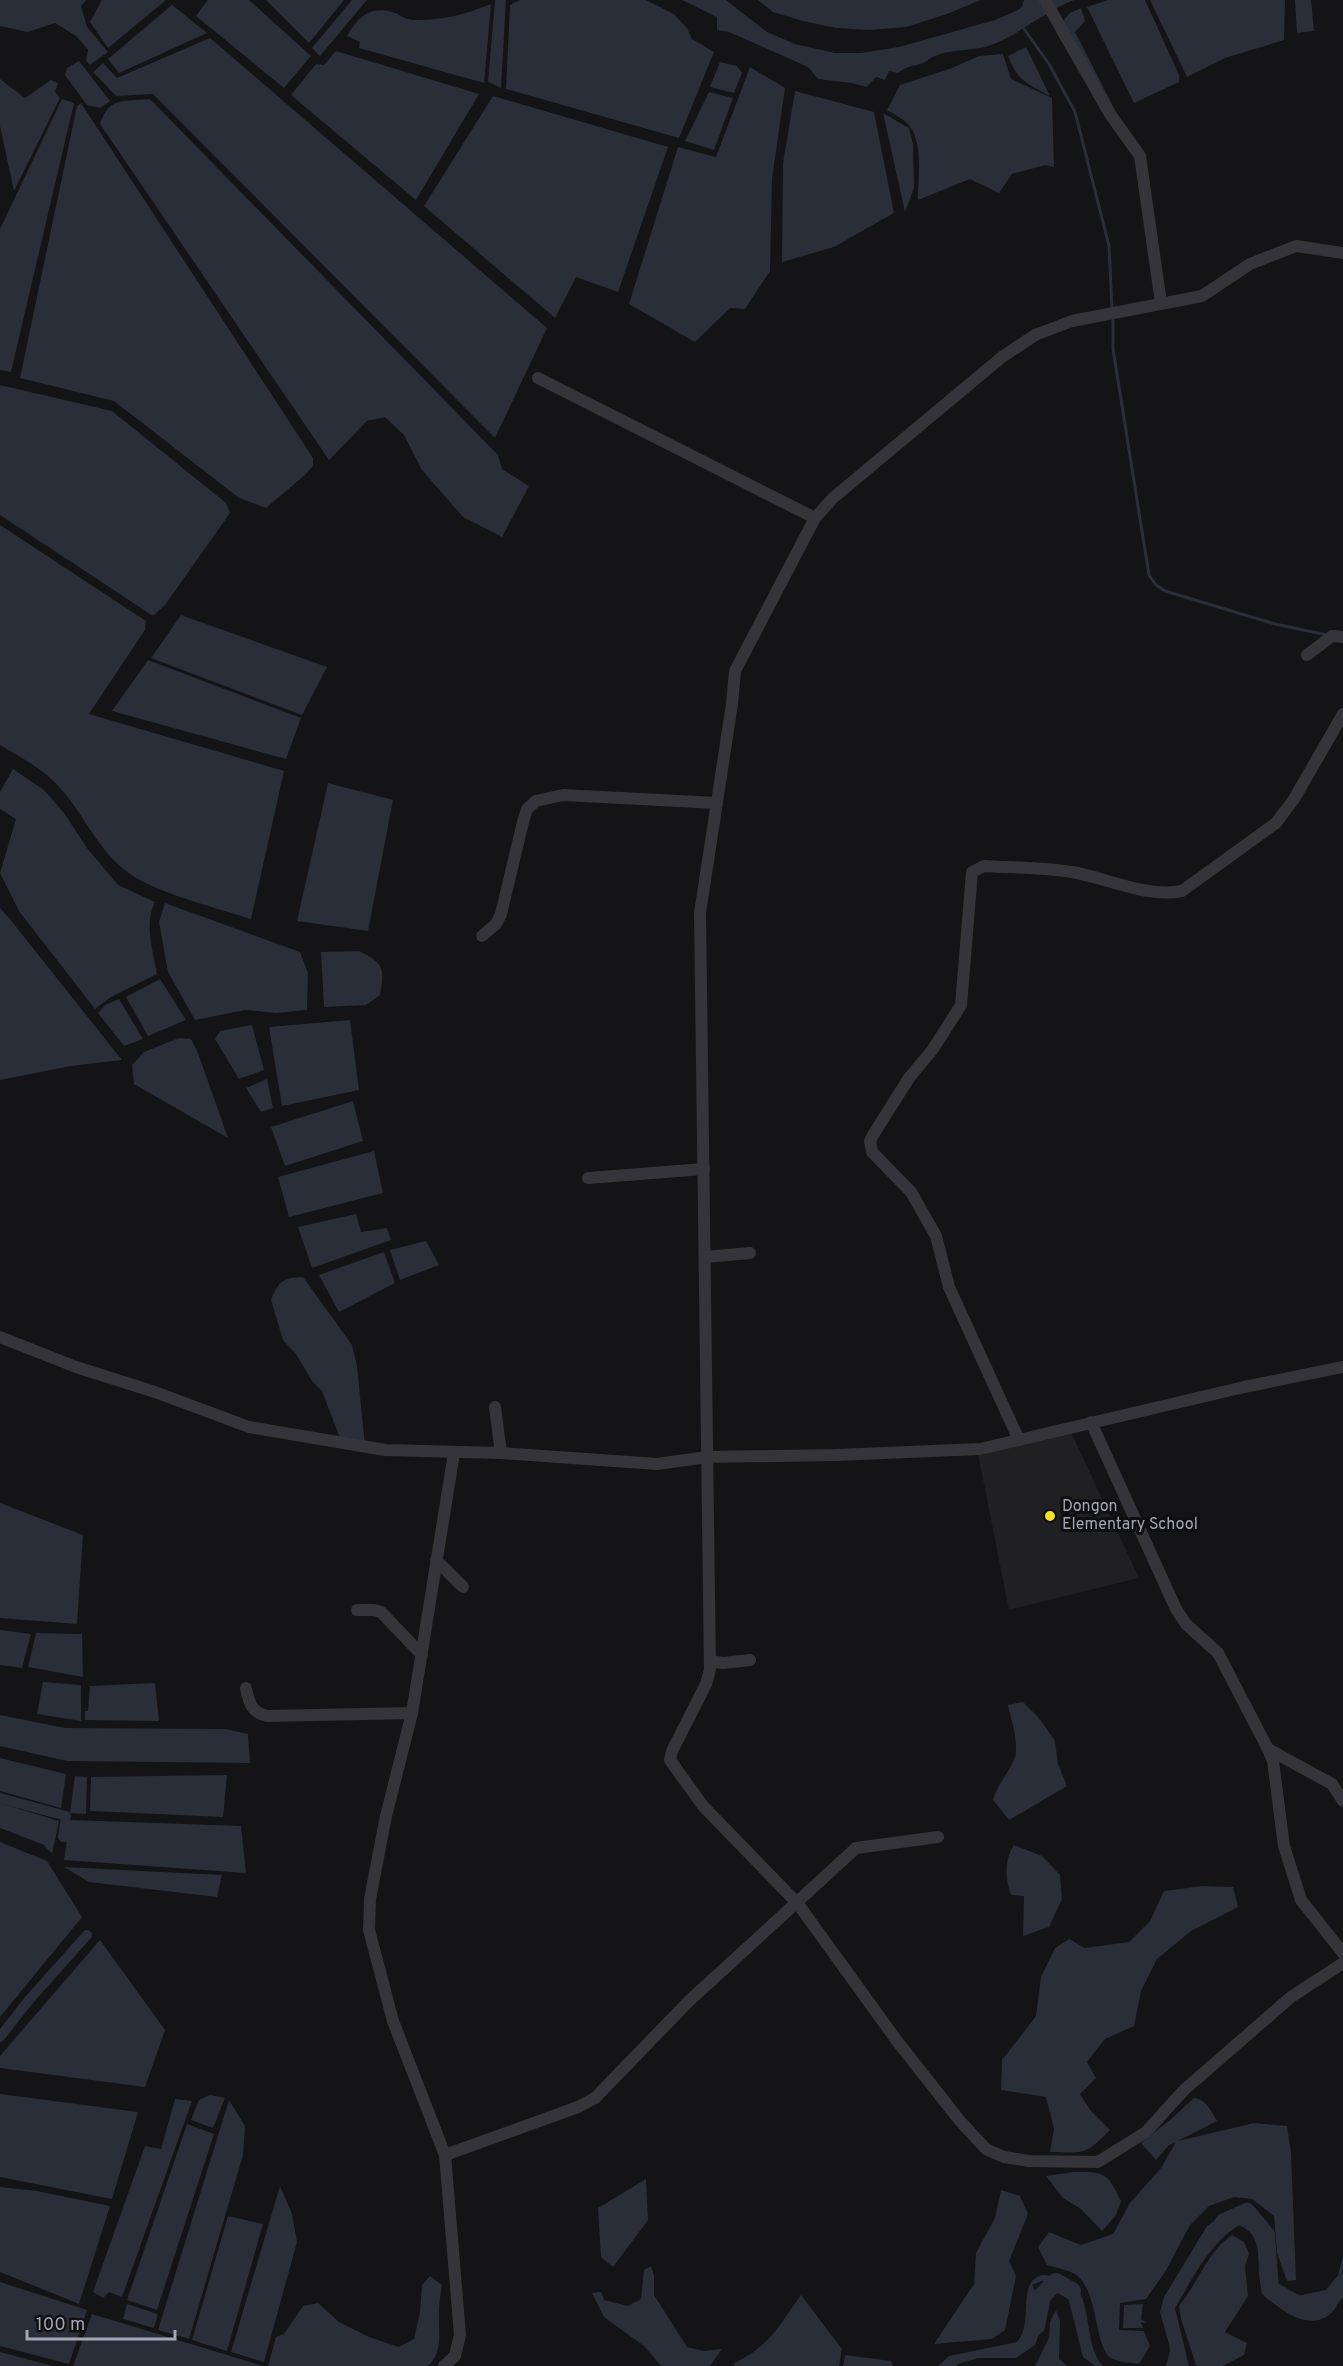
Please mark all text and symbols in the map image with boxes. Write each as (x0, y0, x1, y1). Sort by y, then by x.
place label: Dongon Elementary School (1062, 1497, 1198, 1535)
marker: Dongon Elementary School (1043, 1509, 1057, 1523)
scale bar (27, 2303, 176, 2341)
text: 100 m (36, 2314, 85, 2337)

